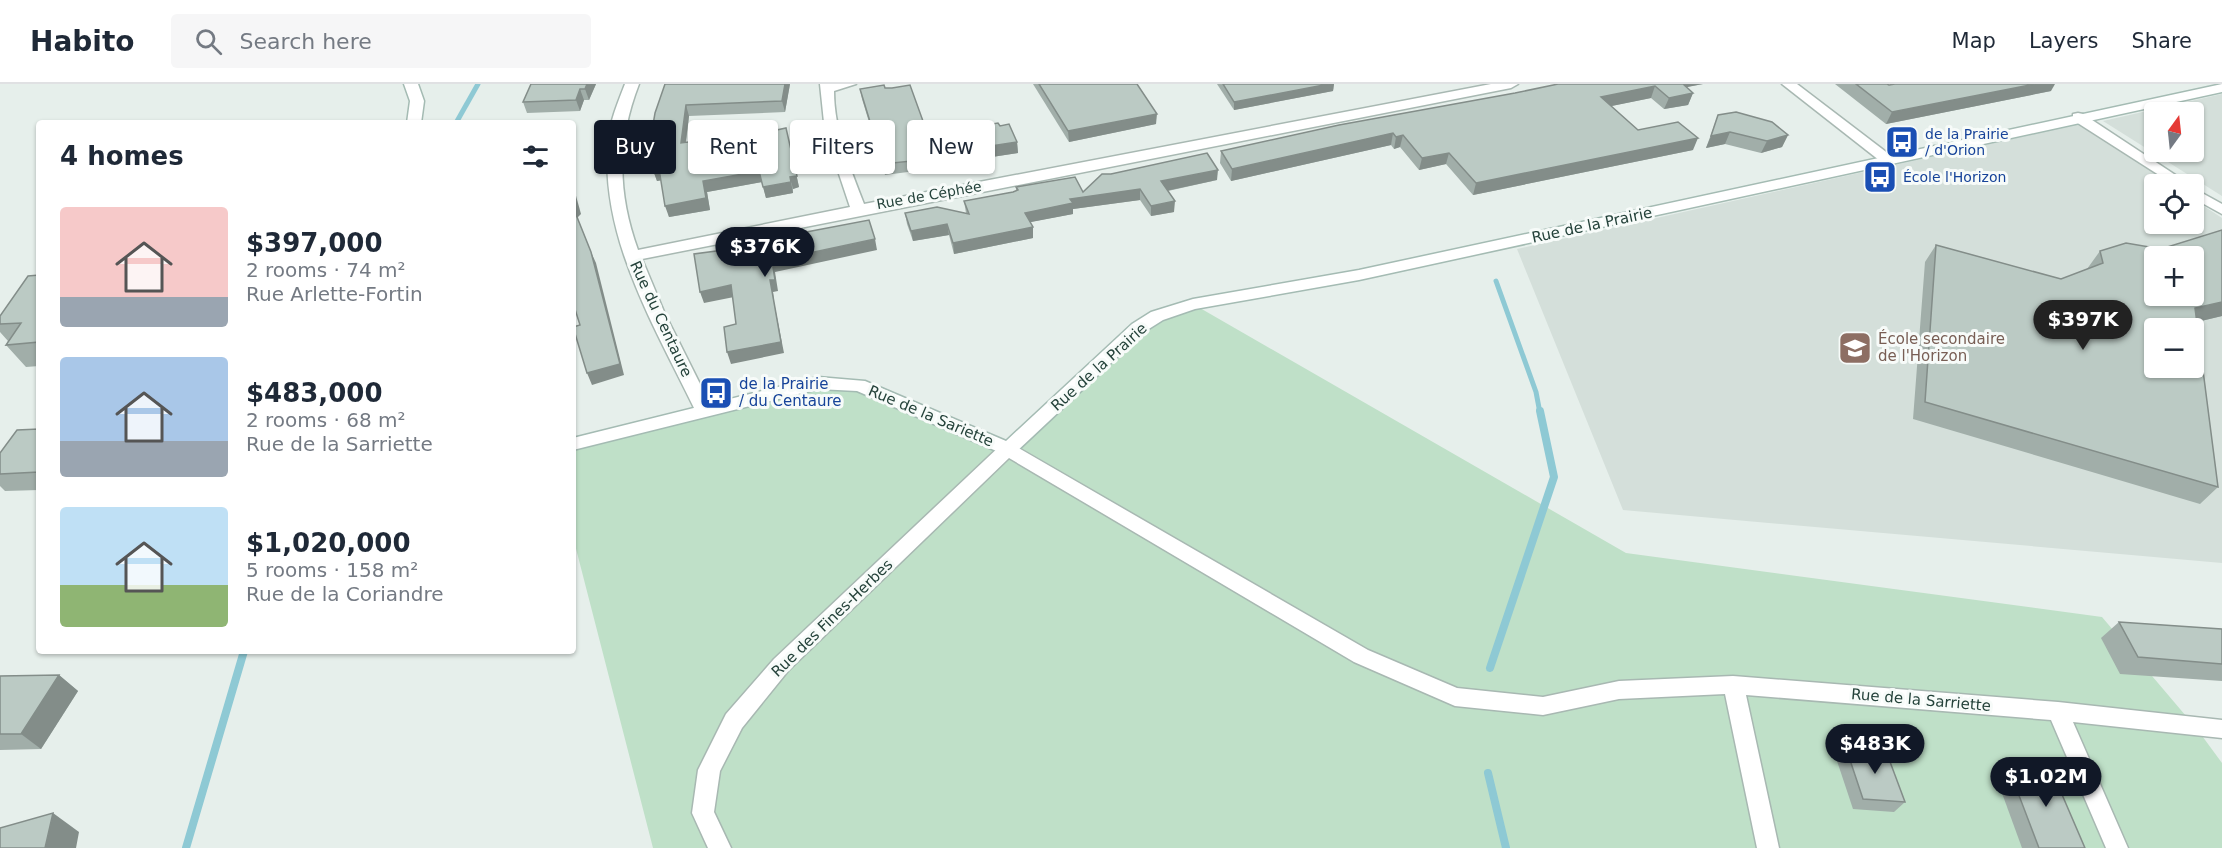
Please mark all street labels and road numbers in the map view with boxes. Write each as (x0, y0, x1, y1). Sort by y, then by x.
street label: Rue de Céphée (875, 178, 983, 212)
street label: Rue de la Prairie (1530, 203, 1654, 247)
street label: Rue du Centaure (626, 258, 696, 380)
street label: Rue de la Prairie (1047, 319, 1151, 415)
street label: Rue de la Sariette (866, 382, 996, 450)
street label: Rue des Fines-Herbes (768, 555, 896, 681)
street label: Rue de la Sarriette (1850, 685, 1992, 715)

